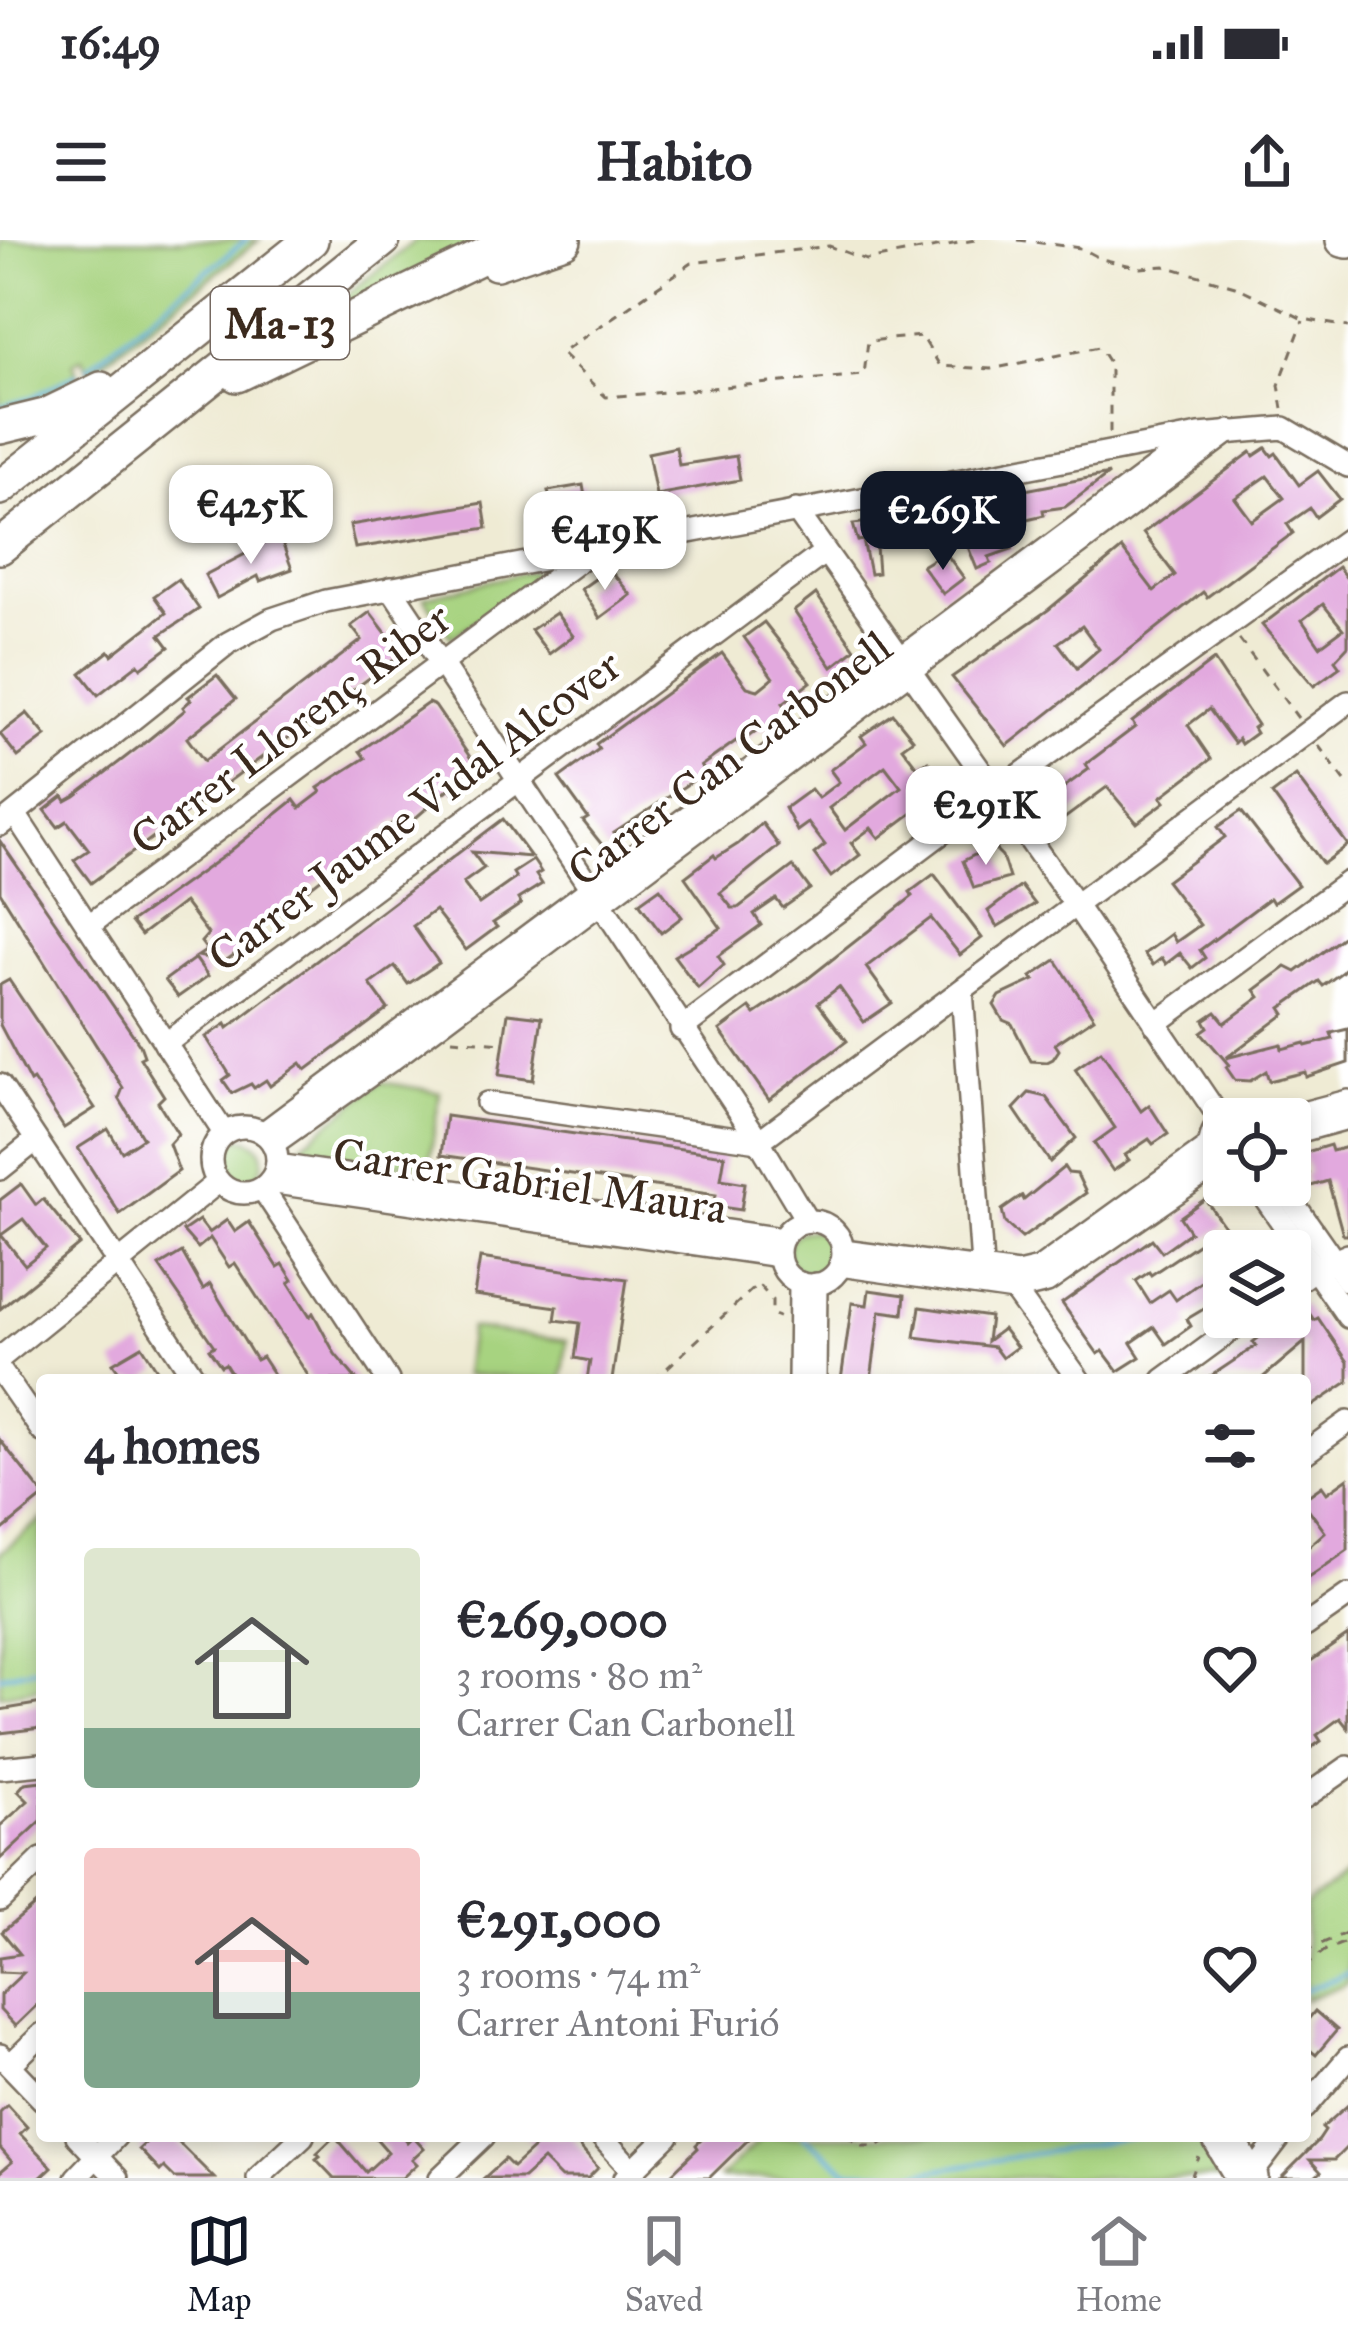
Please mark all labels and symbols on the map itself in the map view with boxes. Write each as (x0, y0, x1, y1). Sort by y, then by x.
road number: Ma-13 (211, 287, 349, 359)
pin: €425K (167, 465, 335, 567)
pin: €269K (859, 471, 1027, 573)
pin: €419K (521, 491, 689, 593)
street label: Carrer Llorenç Riber (119, 590, 461, 867)
street label: Carrer Can Carbonell (557, 618, 903, 898)
street label: Carrer Jaume Vidal Alcover (197, 637, 631, 983)
pin: €291K (902, 766, 1070, 868)
street label: Carrer Gabriel Maura (330, 1126, 730, 1235)

